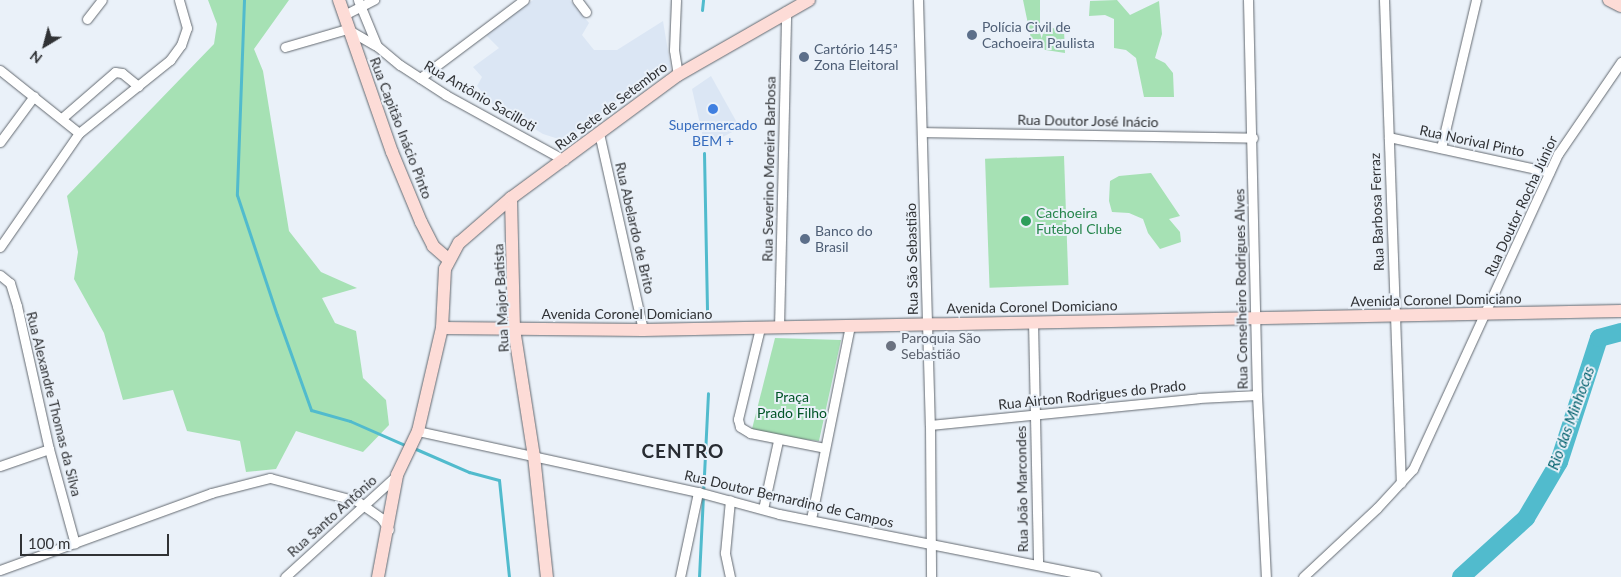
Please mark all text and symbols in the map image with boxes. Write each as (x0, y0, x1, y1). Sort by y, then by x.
place label: Polícia Civil de Cachoeira Paulista (982, 19, 1095, 52)
north arrow (20, 20, 70, 70)
marker: Polícia Civil de Cachoeira Paulista (966, 29, 978, 41)
place label: Cartório 145ª Zona Eleitoral (814, 41, 899, 74)
text: N (26, 47, 45, 67)
marker: Cartório 145ª Zona Eleitoral (798, 51, 810, 63)
street label: Rua Capitão Inácio Pinto (366, 55, 436, 201)
street label: Rua Antônio Sacilloti (421, 57, 539, 135)
street label: Rua Sete de Setembro (552, 58, 670, 154)
street label: Rua Severino Moreira Barbosa (759, 76, 779, 262)
marker: Supermercado BEM + (707, 103, 719, 115)
street label: Rua Doutor José Inácio (1017, 111, 1159, 131)
place label: Supermercado BEM + (669, 117, 757, 150)
street label: Rua Norival Pinto (1418, 122, 1526, 160)
street label: Rua Doutor Rocha Júnior (1481, 133, 1561, 279)
street label: Rua Barbosa Ferraz (1367, 153, 1387, 271)
street label: Rua Abelardo de Brito (612, 160, 658, 296)
street label: Rua Conselheiro Rodrigues Alves (1231, 188, 1251, 390)
street label: Rua São Sebastião (903, 203, 921, 315)
place label: Cachoeira Futebol Clube (1036, 205, 1122, 238)
marker: Cachoeira Futebol Clube (1020, 215, 1032, 227)
place label: Banco do Brasil (815, 223, 873, 256)
marker: Banco do Brasil (799, 233, 811, 245)
street label: Rua Major Batista (490, 243, 512, 353)
street label: Avenida Coronel Domiciano (1350, 290, 1522, 310)
street label: Avenida Coronel Domiciano (946, 297, 1118, 317)
street label: Avenida Coronel Domiciano (542, 306, 712, 322)
street label: Rua Alexandre Thomas da Silva (23, 309, 85, 499)
place label: Paroquia São Sebastião (901, 330, 981, 362)
marker: Paroquia São Sebastião (885, 340, 897, 352)
water label: Rio das Minhocas (1544, 364, 1598, 472)
street label: Rua Airton Rodrigues do Prado (997, 377, 1187, 413)
park label: Praça Prado Filho (757, 389, 827, 422)
street label: Rua João Marcondes (1012, 425, 1032, 553)
district label: CENTRO (641, 440, 725, 462)
street label: Rua Doutor Bernardino de Campos (682, 467, 896, 531)
street label: Rua Santo Antônio (284, 471, 380, 561)
scale bar (22, 524, 171, 556)
text: 100 m (28, 534, 70, 552)

